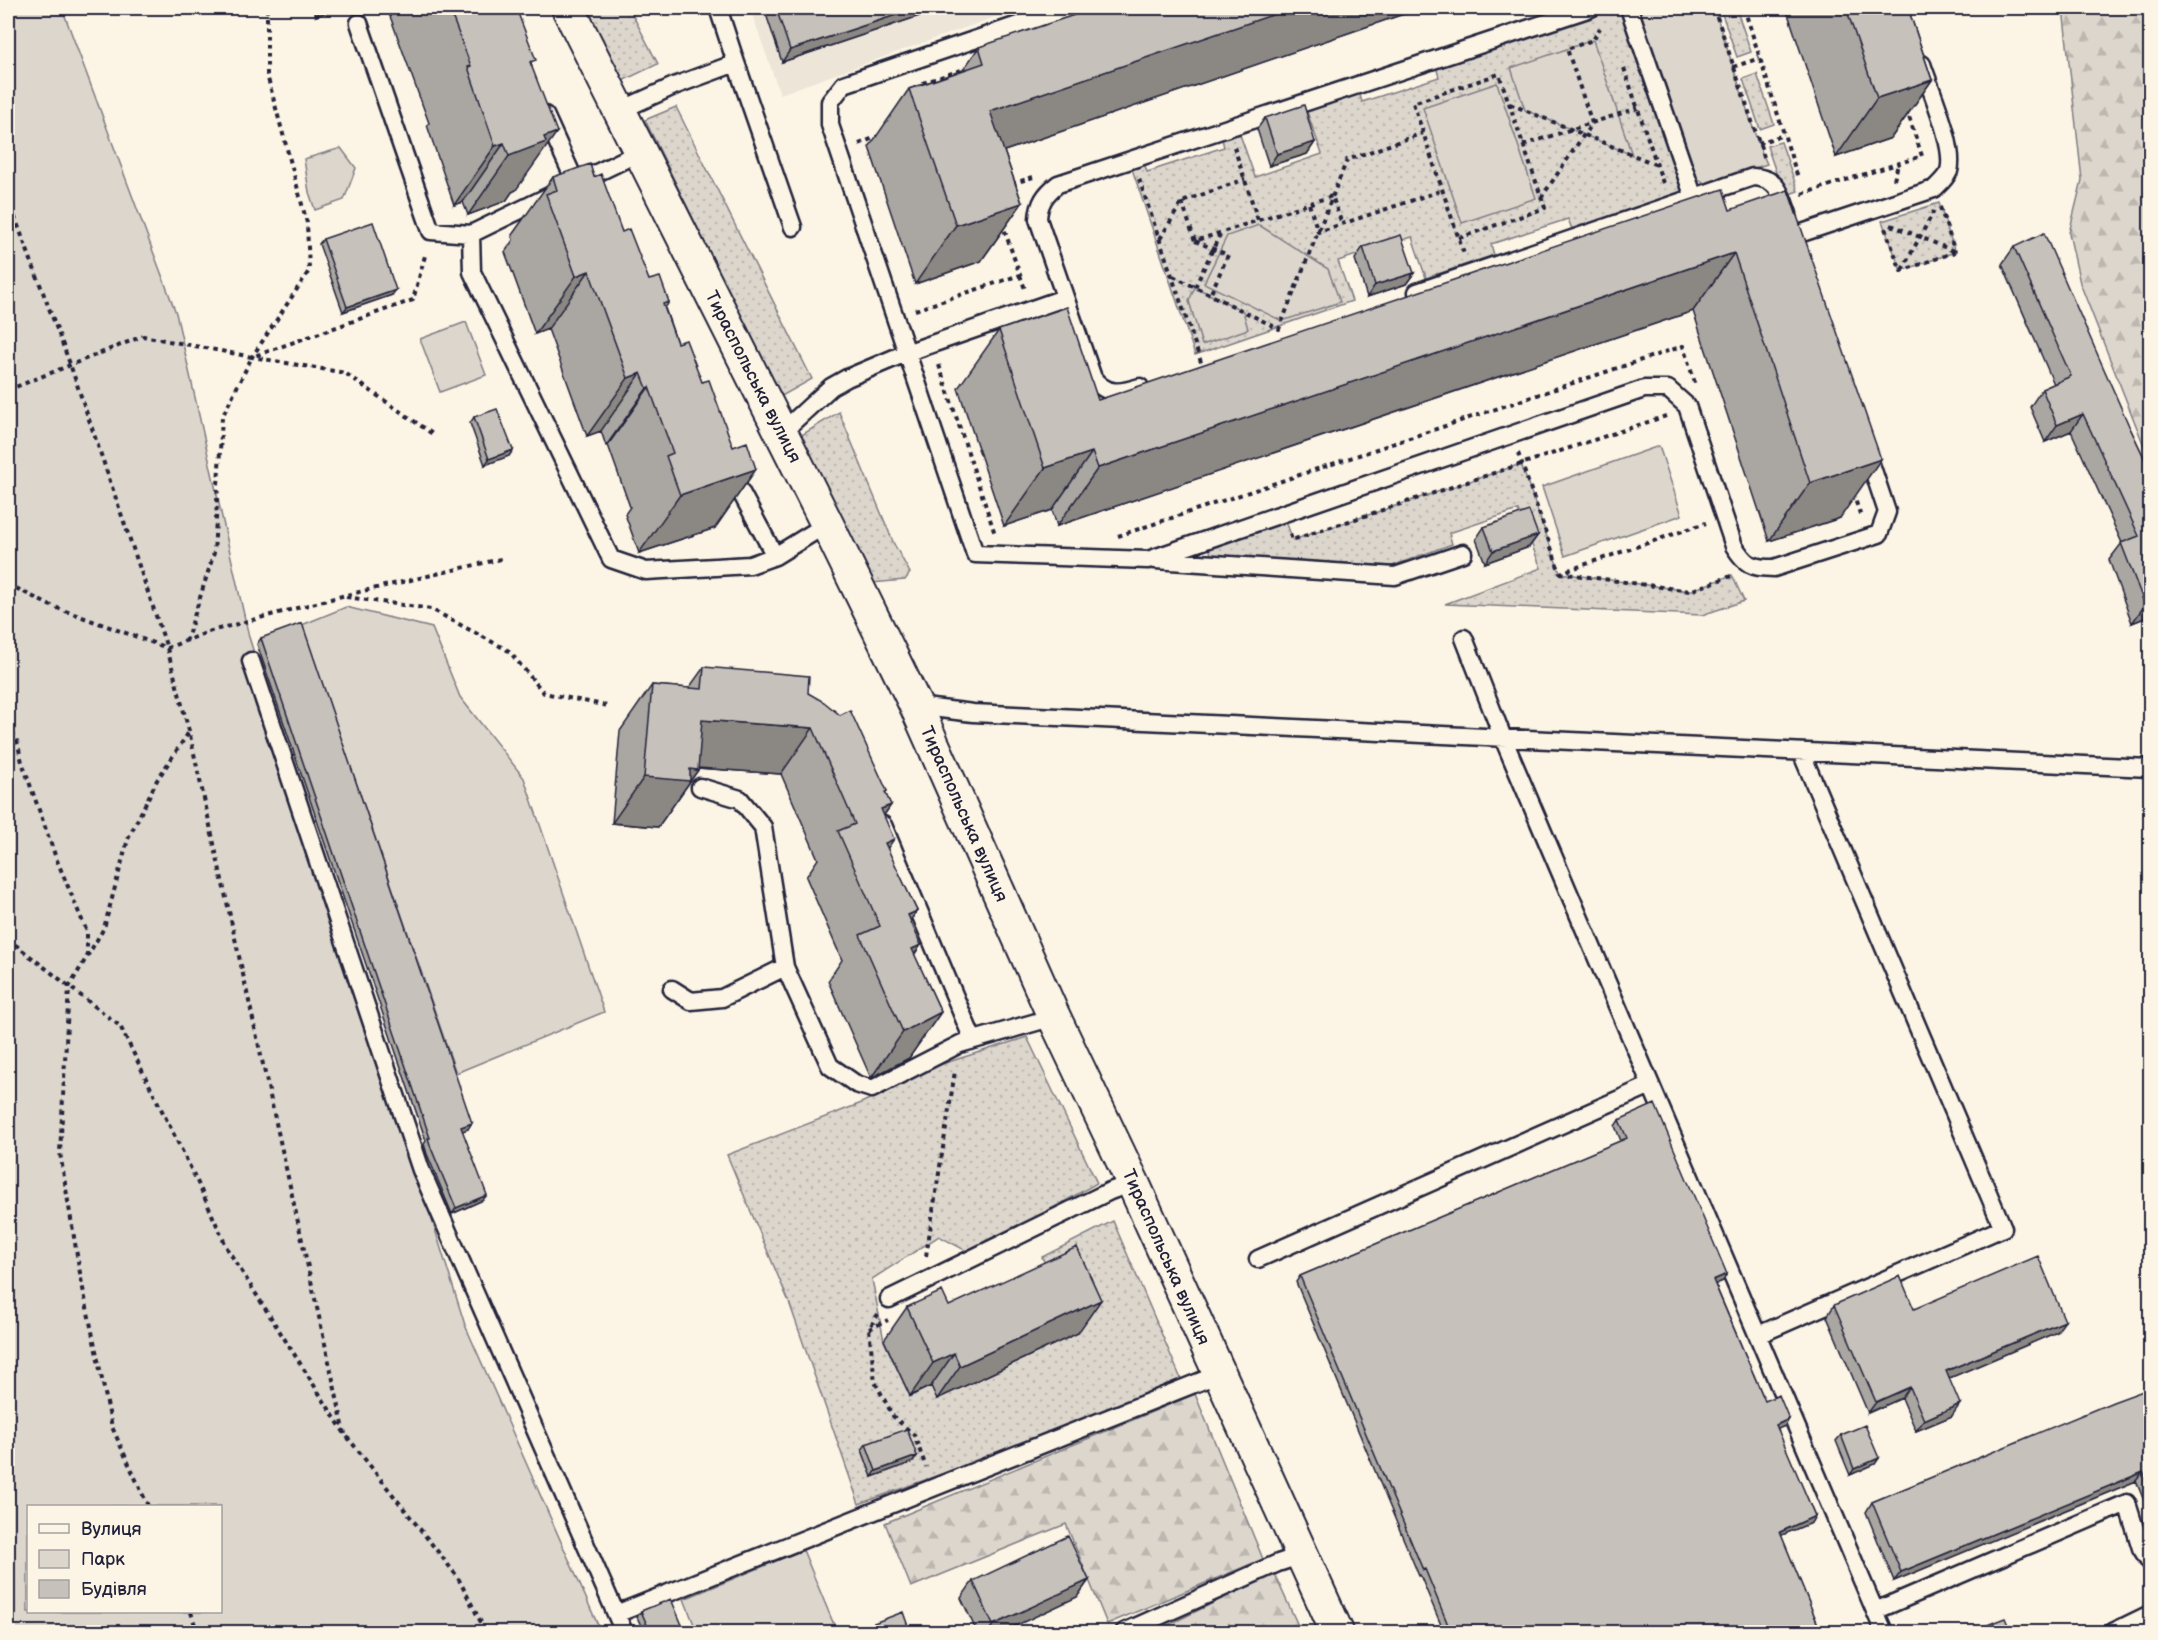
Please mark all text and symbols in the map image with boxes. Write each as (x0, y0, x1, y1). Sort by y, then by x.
street label: Тираспольська вулиця (701, 288, 805, 466)
street label: Тираспольська вулиця (916, 723, 1012, 905)
street label: Тираспольська вулиця (1118, 1166, 1214, 1348)
legend (27, 1505, 222, 1613)
text: Вулиця (81, 1519, 142, 1540)
text: Парк (81, 1549, 125, 1570)
text: Будівля (81, 1579, 147, 1600)

